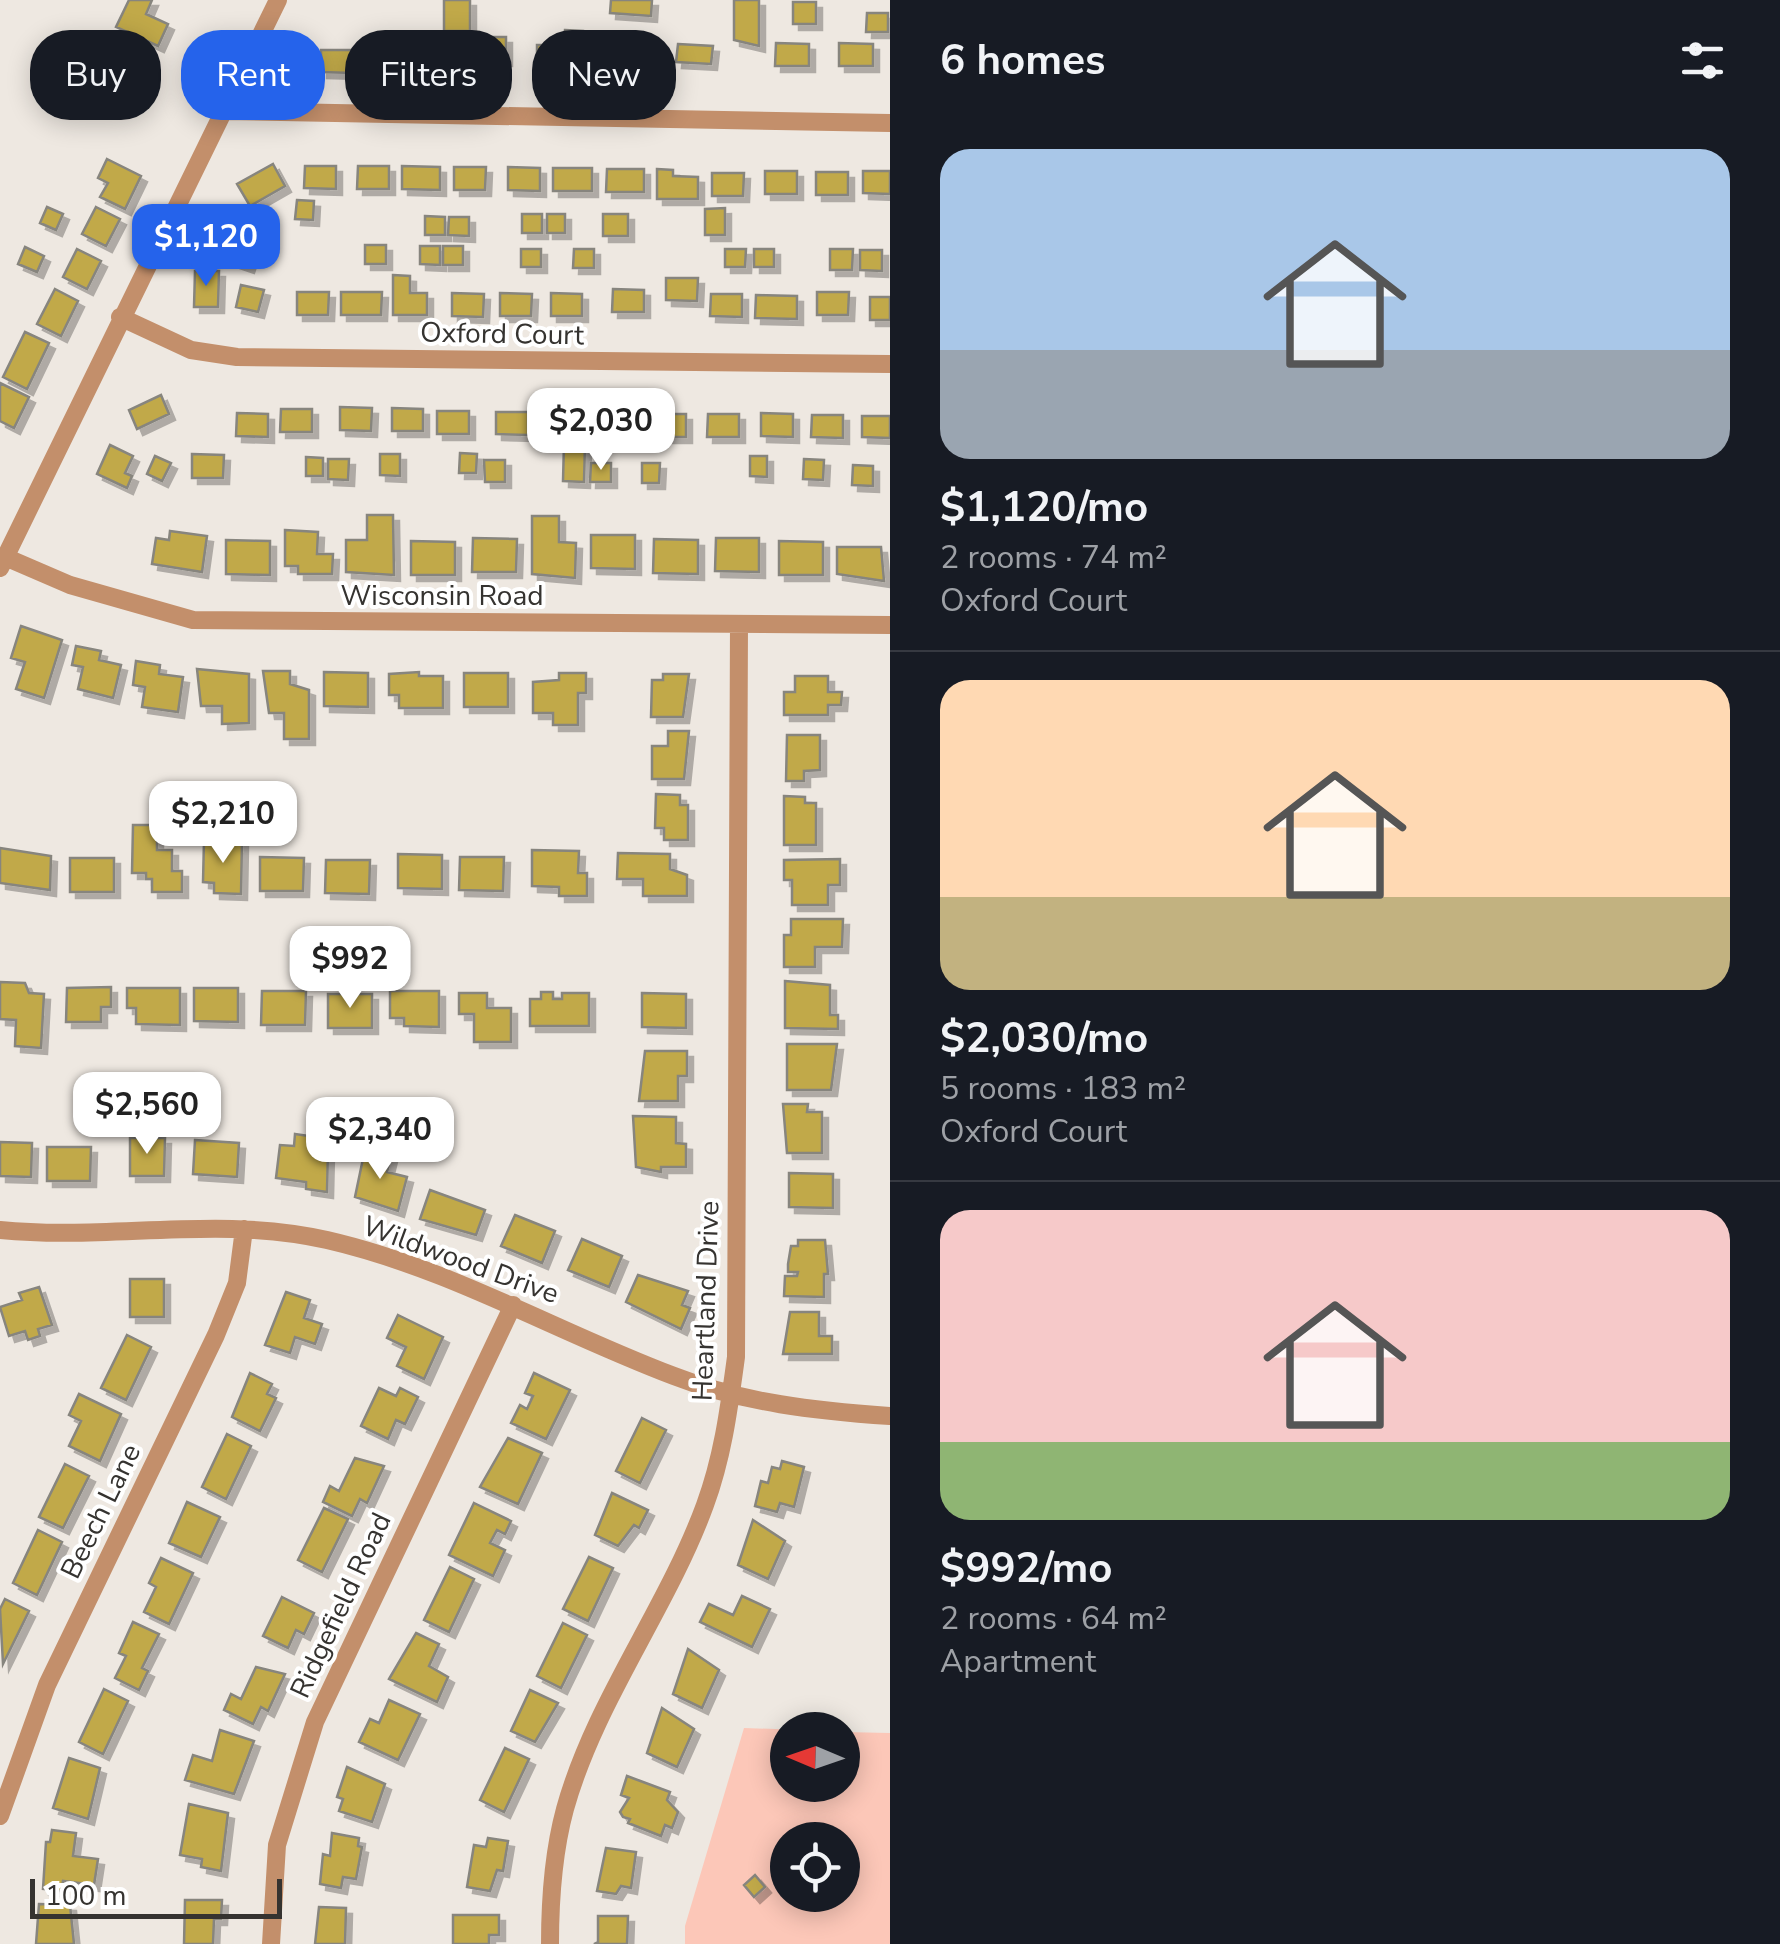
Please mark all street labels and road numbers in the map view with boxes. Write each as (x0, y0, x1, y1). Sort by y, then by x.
street label: Oxford Court (420, 314, 584, 354)
street label: Wisconsin Road (340, 577, 544, 615)
street label: Heartland Drive (684, 1200, 728, 1402)
street label: Wildwood Drive (357, 1207, 564, 1313)
street label: Beech Lane (52, 1438, 150, 1585)
street label: Ridgefield Road (281, 1507, 400, 1704)

